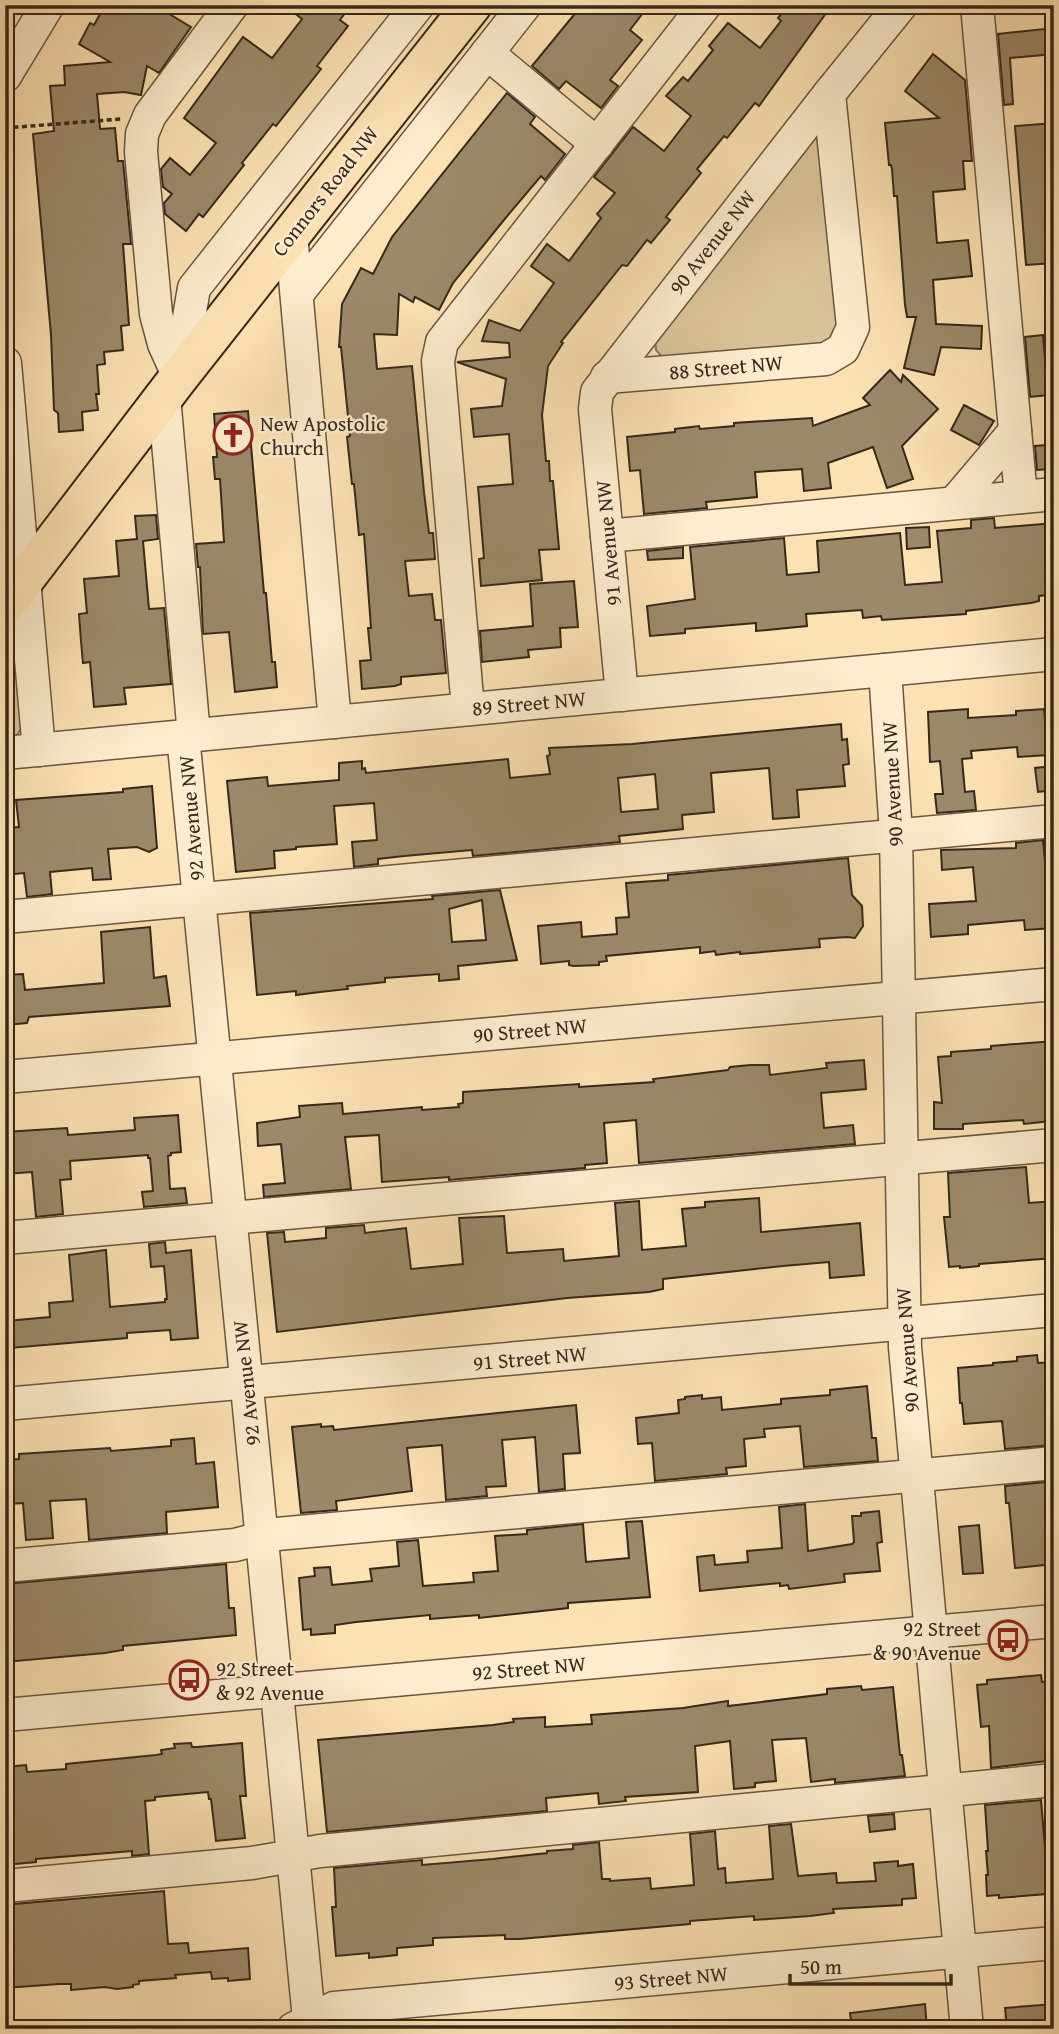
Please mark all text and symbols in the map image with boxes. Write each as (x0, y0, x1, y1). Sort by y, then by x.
street label: Connors Road NW (264, 119, 386, 263)
street label: 90 Avenue NW (661, 183, 763, 301)
street label: 88 Street NW (668, 347, 784, 387)
place label: New Apostolic Church (260, 408, 385, 463)
church icon: New Apostolic Church (212, 414, 254, 456)
street label: 91 Avenue NW (587, 479, 629, 607)
street label: 89 Street NW (471, 683, 587, 723)
street label: 90 Avenue NW (873, 720, 911, 848)
street label: 92 Avenue NW (170, 754, 212, 882)
street label: 90 Street NW (472, 1010, 588, 1050)
street label: 90 Avenue NW (887, 1286, 927, 1414)
street label: 92 Avenue NW (224, 1319, 268, 1447)
street label: 91 Street NW (472, 1338, 588, 1378)
place label: 92 Street & 90 Avenue (873, 1613, 982, 1668)
bus stop icon: 92 Street & 90 Avenue (987, 1619, 1029, 1661)
street label: 92 Street NW (471, 1648, 587, 1688)
place label: 92 Street & 92 Avenue (216, 1653, 324, 1708)
bus stop icon: 92 Street & 92 Avenue (168, 1659, 210, 1701)
scale bar (790, 1943, 950, 1987)
text: 50 m (800, 1951, 842, 1982)
street label: 93 Street NW (613, 1958, 729, 1998)

